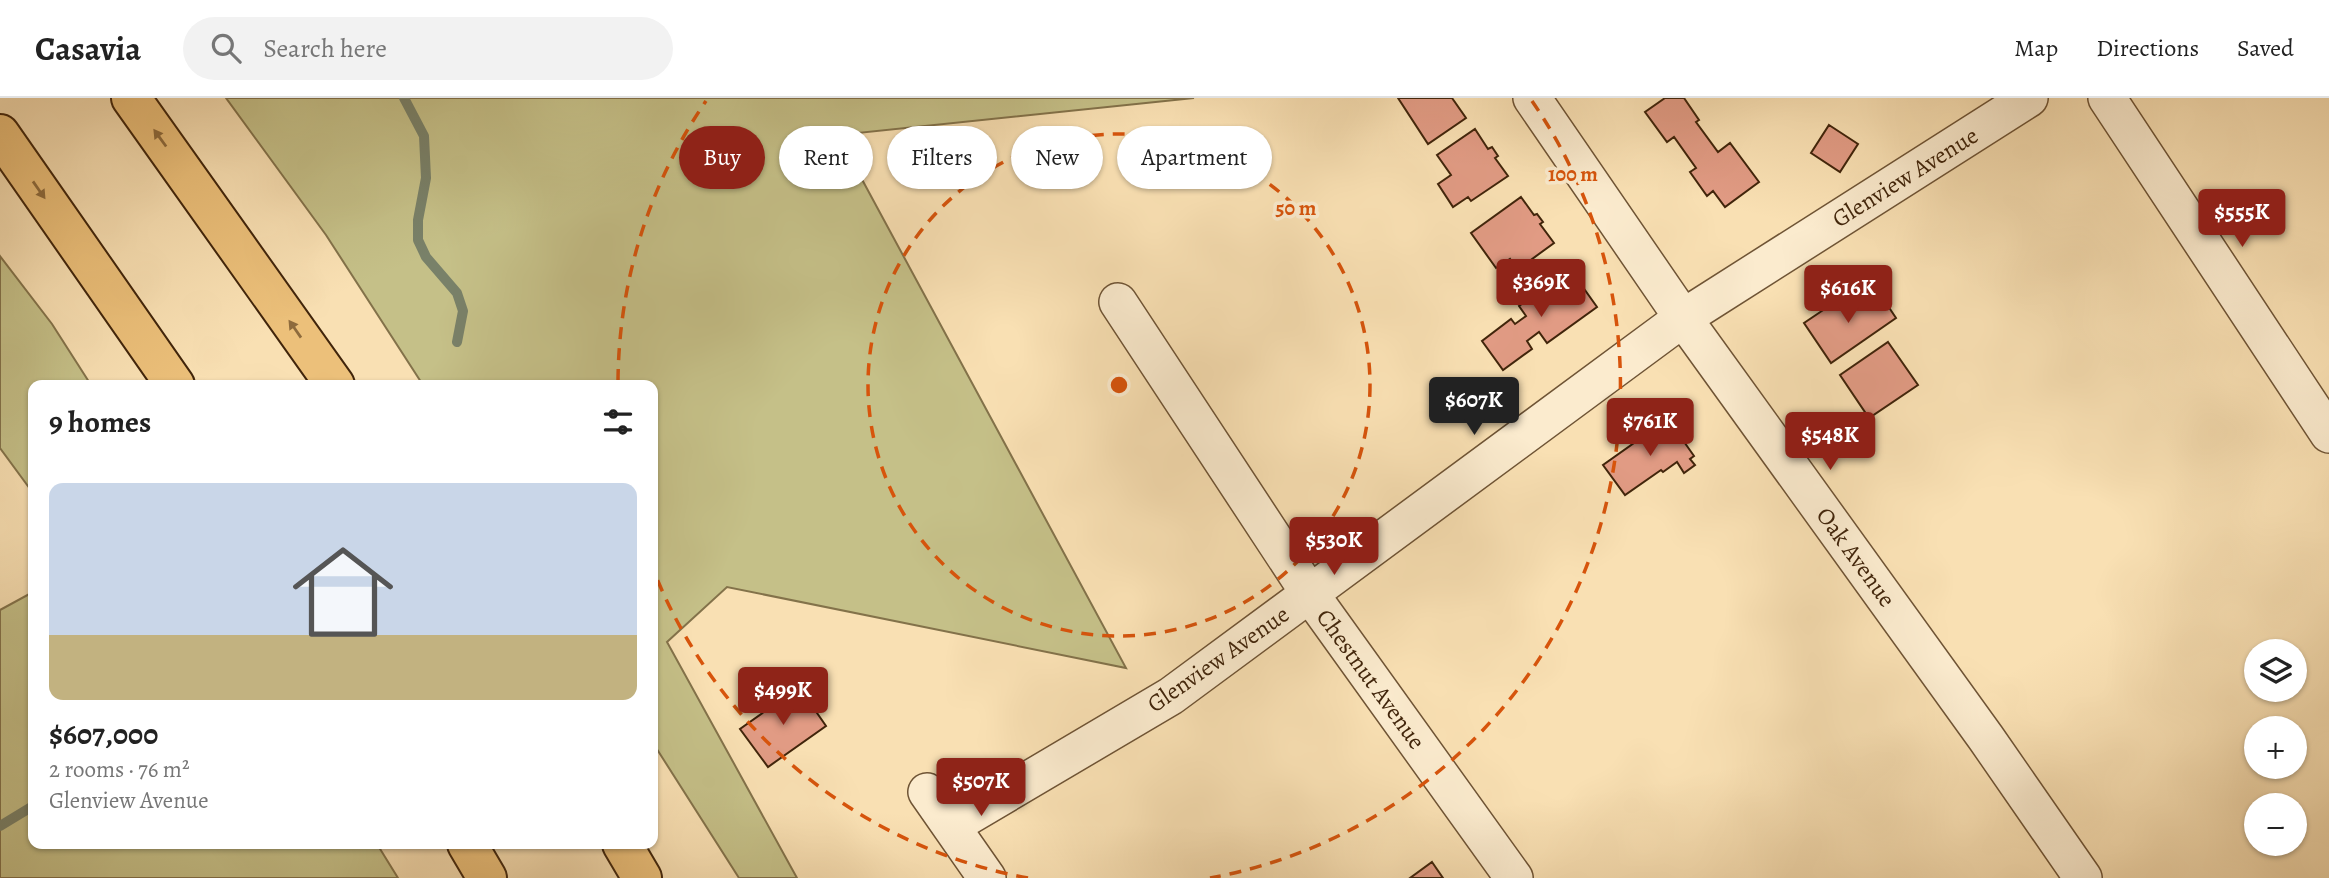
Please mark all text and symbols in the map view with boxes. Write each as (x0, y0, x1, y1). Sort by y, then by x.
search box (183, 17, 673, 80)
text: Casavia (35, 26, 141, 71)
icon: search (207, 29, 245, 67)
text: Search here (263, 31, 387, 66)
text: Map (2014, 32, 2058, 64)
text: Directions (2096, 32, 2199, 64)
text: Saved (2237, 32, 2294, 64)
street label: Glenview Avenue (1826, 119, 1984, 235)
chip: Buy (679, 126, 765, 189)
chip: Rent (779, 126, 873, 189)
chip: Filters (887, 126, 997, 189)
chip: New (1011, 126, 1103, 189)
chip: Apartment (1117, 126, 1272, 189)
one-way arrow (153, 129, 167, 147)
text: 100 m (1548, 160, 1598, 188)
one-way arrow (32, 181, 46, 199)
pin: $555K (2193, 190, 2291, 249)
text: 50 m (1276, 194, 1317, 222)
text: $555K (2214, 196, 2270, 227)
pin: $369K (1492, 260, 1590, 319)
text: $369K (1512, 266, 1570, 297)
pin: $616K (1799, 266, 1897, 325)
text: $616K (1820, 272, 1876, 303)
one-way arrow (288, 320, 302, 338)
centre of rings (1107, 373, 1131, 397)
pin: $607K (1425, 378, 1523, 437)
text: $607K (1445, 384, 1503, 415)
pin: $761K (1601, 398, 1699, 458)
text: 9 homes (49, 402, 151, 442)
icon: filters (599, 403, 637, 441)
text: $761K (1623, 405, 1677, 436)
pin: $548K (1781, 412, 1879, 472)
text: $548K (1801, 419, 1859, 450)
street label: Oak Avenue (1809, 501, 1903, 613)
pin: $530K (1285, 518, 1383, 577)
text: $530K (1305, 524, 1363, 555)
icon: home (280, 529, 406, 655)
street label: Glenview Avenue (1141, 598, 1295, 720)
street label: Chestnut Avenue (1309, 602, 1433, 756)
map controls (2244, 639, 2307, 856)
button: layers (2244, 639, 2307, 702)
pin: $499K (734, 668, 832, 727)
text: $499K (754, 674, 812, 705)
text: $607,000 (49, 714, 158, 754)
button: + (2244, 716, 2307, 779)
text: 2 rooms · 76 m² (49, 754, 190, 785)
pin: $507K (932, 758, 1030, 818)
text: $507K (952, 765, 1010, 796)
text: Glenview Avenue (49, 785, 208, 816)
button: − (2244, 793, 2307, 856)

